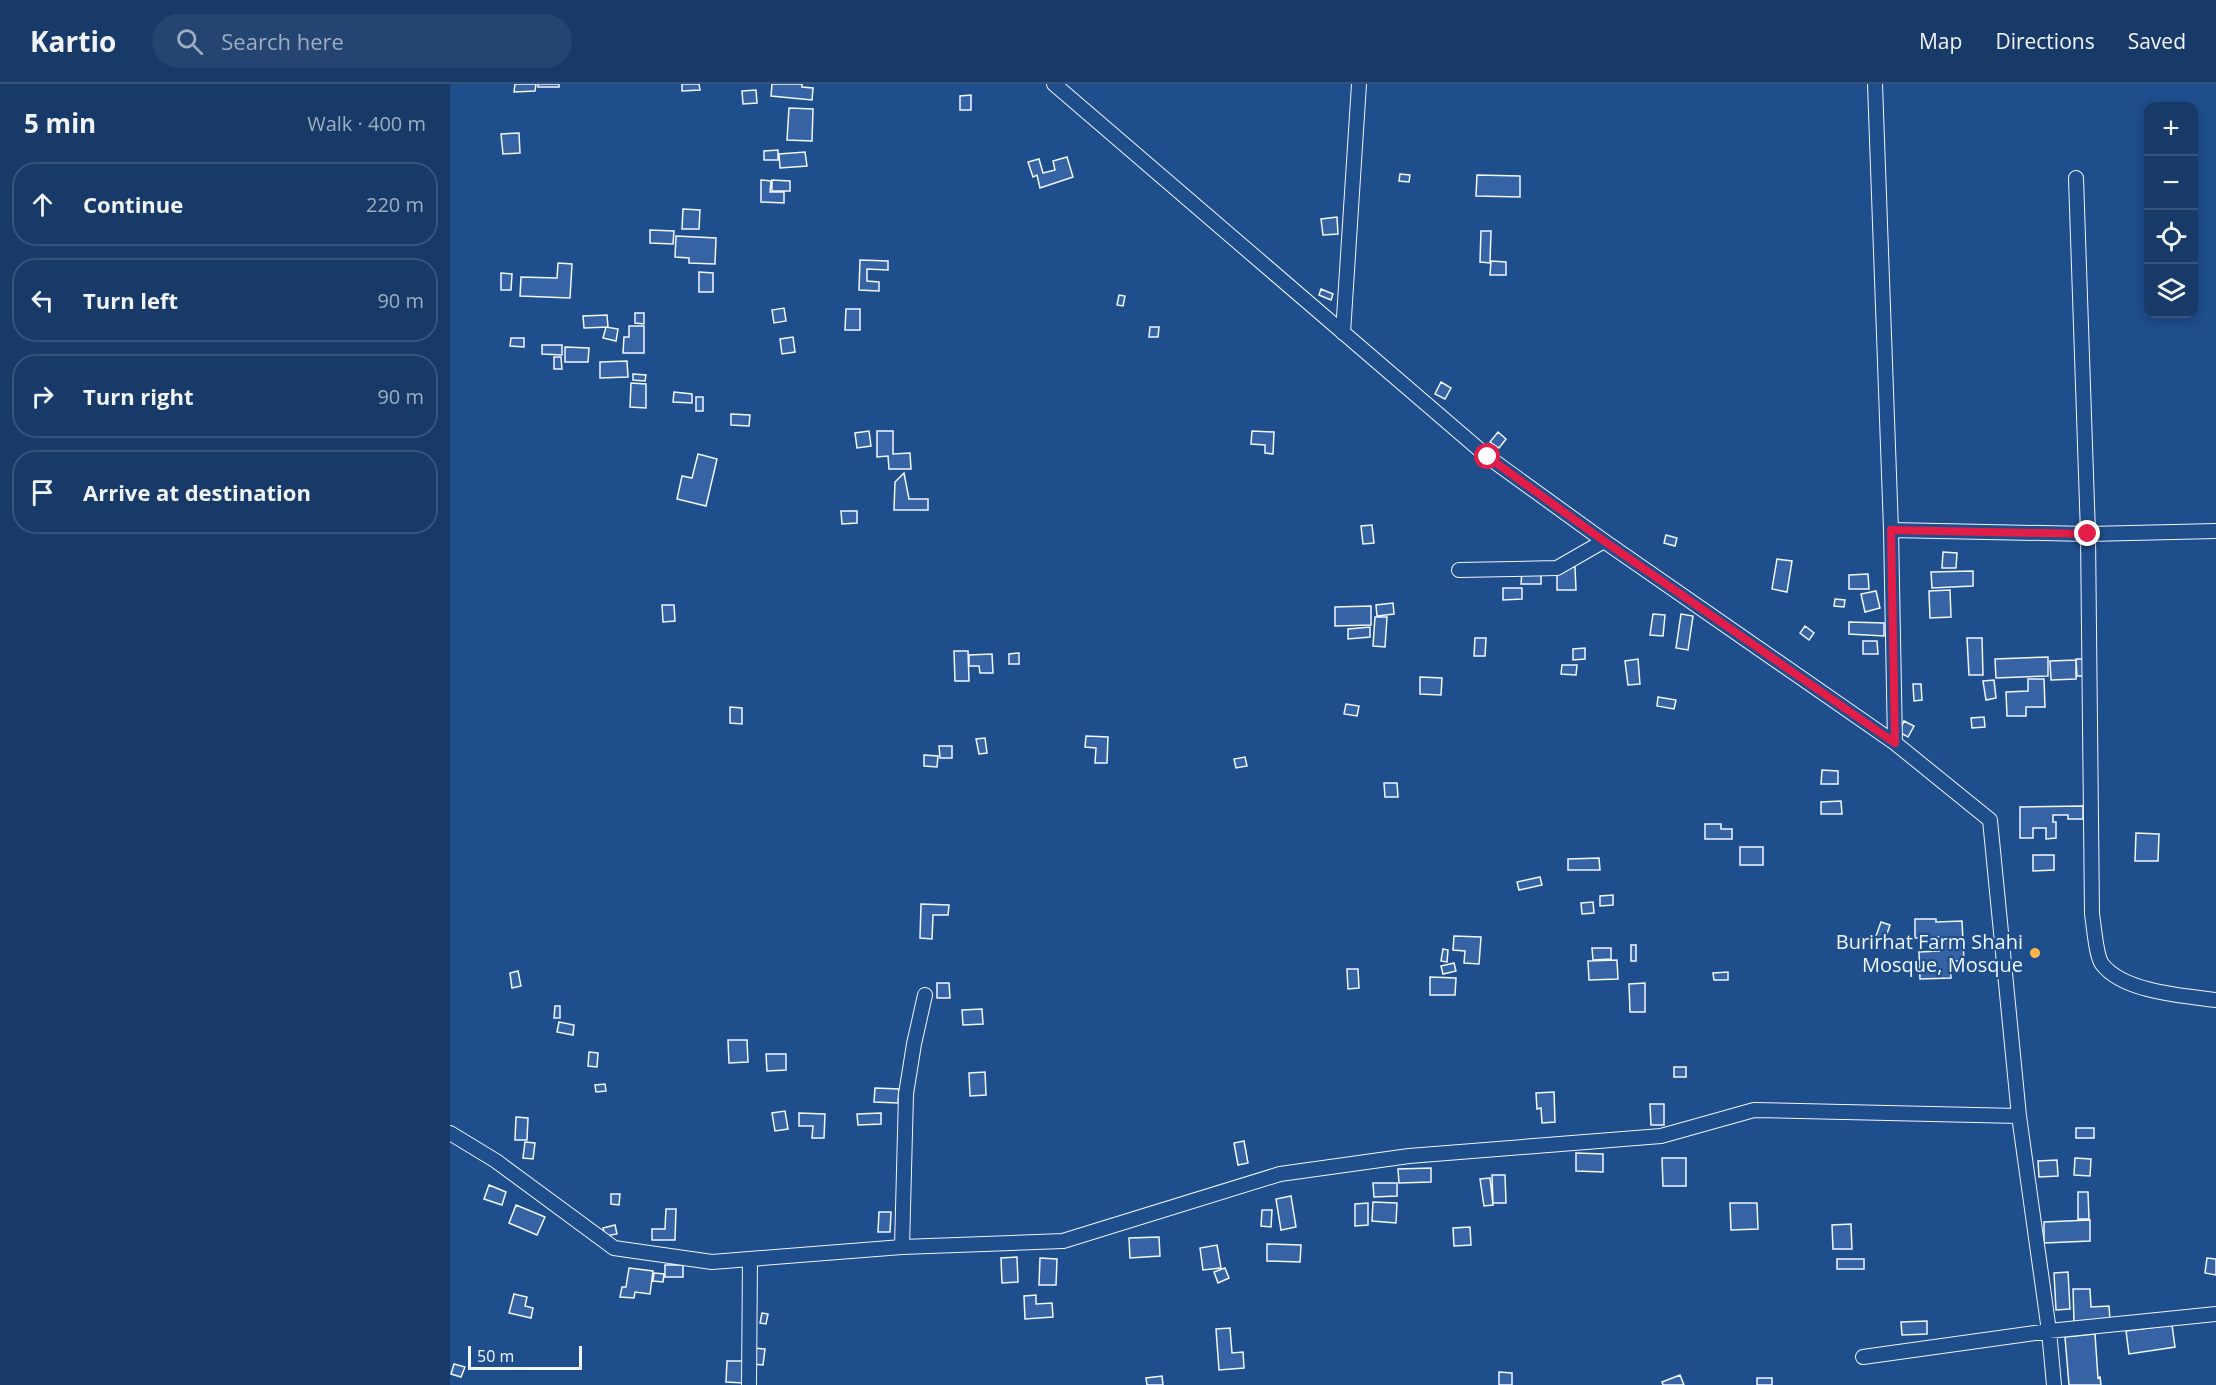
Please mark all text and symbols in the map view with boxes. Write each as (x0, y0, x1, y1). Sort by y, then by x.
search box (152, 14, 572, 68)
text: Kartio (30, 22, 116, 60)
icon: search (173, 25, 206, 58)
text: Search here (221, 26, 344, 56)
text: Map (1919, 27, 1962, 55)
text: Directions (1995, 27, 2095, 55)
text: Saved (2128, 27, 2186, 55)
map controls (2144, 102, 2198, 318)
button: + (2144, 102, 2198, 156)
text: 5 min (24, 105, 96, 141)
text: Walk · 400 m (307, 110, 426, 137)
button: − (2144, 156, 2198, 210)
icon: ahead (26, 188, 59, 221)
text: Continue (83, 189, 183, 219)
text: 220 m (366, 191, 424, 218)
button: locate (2144, 210, 2198, 264)
button: layers (2144, 264, 2198, 318)
icon: left (26, 284, 59, 317)
text: Turn left (83, 285, 178, 315)
text: 90 m (377, 287, 424, 314)
icon: right (26, 380, 59, 413)
text: Turn right (83, 381, 194, 411)
text: 90 m (377, 383, 424, 410)
route start (1474, 443, 1500, 469)
icon: arrive (26, 476, 59, 509)
text: Arrive at destination (83, 477, 311, 507)
route end (2074, 520, 2100, 546)
place label: Burirhat Farm Shahi Mosque, Mosque (1836, 928, 2023, 978)
marker: Burirhat Farm Shahi Mosque, Mosque (2028, 946, 2042, 960)
scale bar (468, 1343, 582, 1370)
text: 50 m (477, 1345, 514, 1367)

